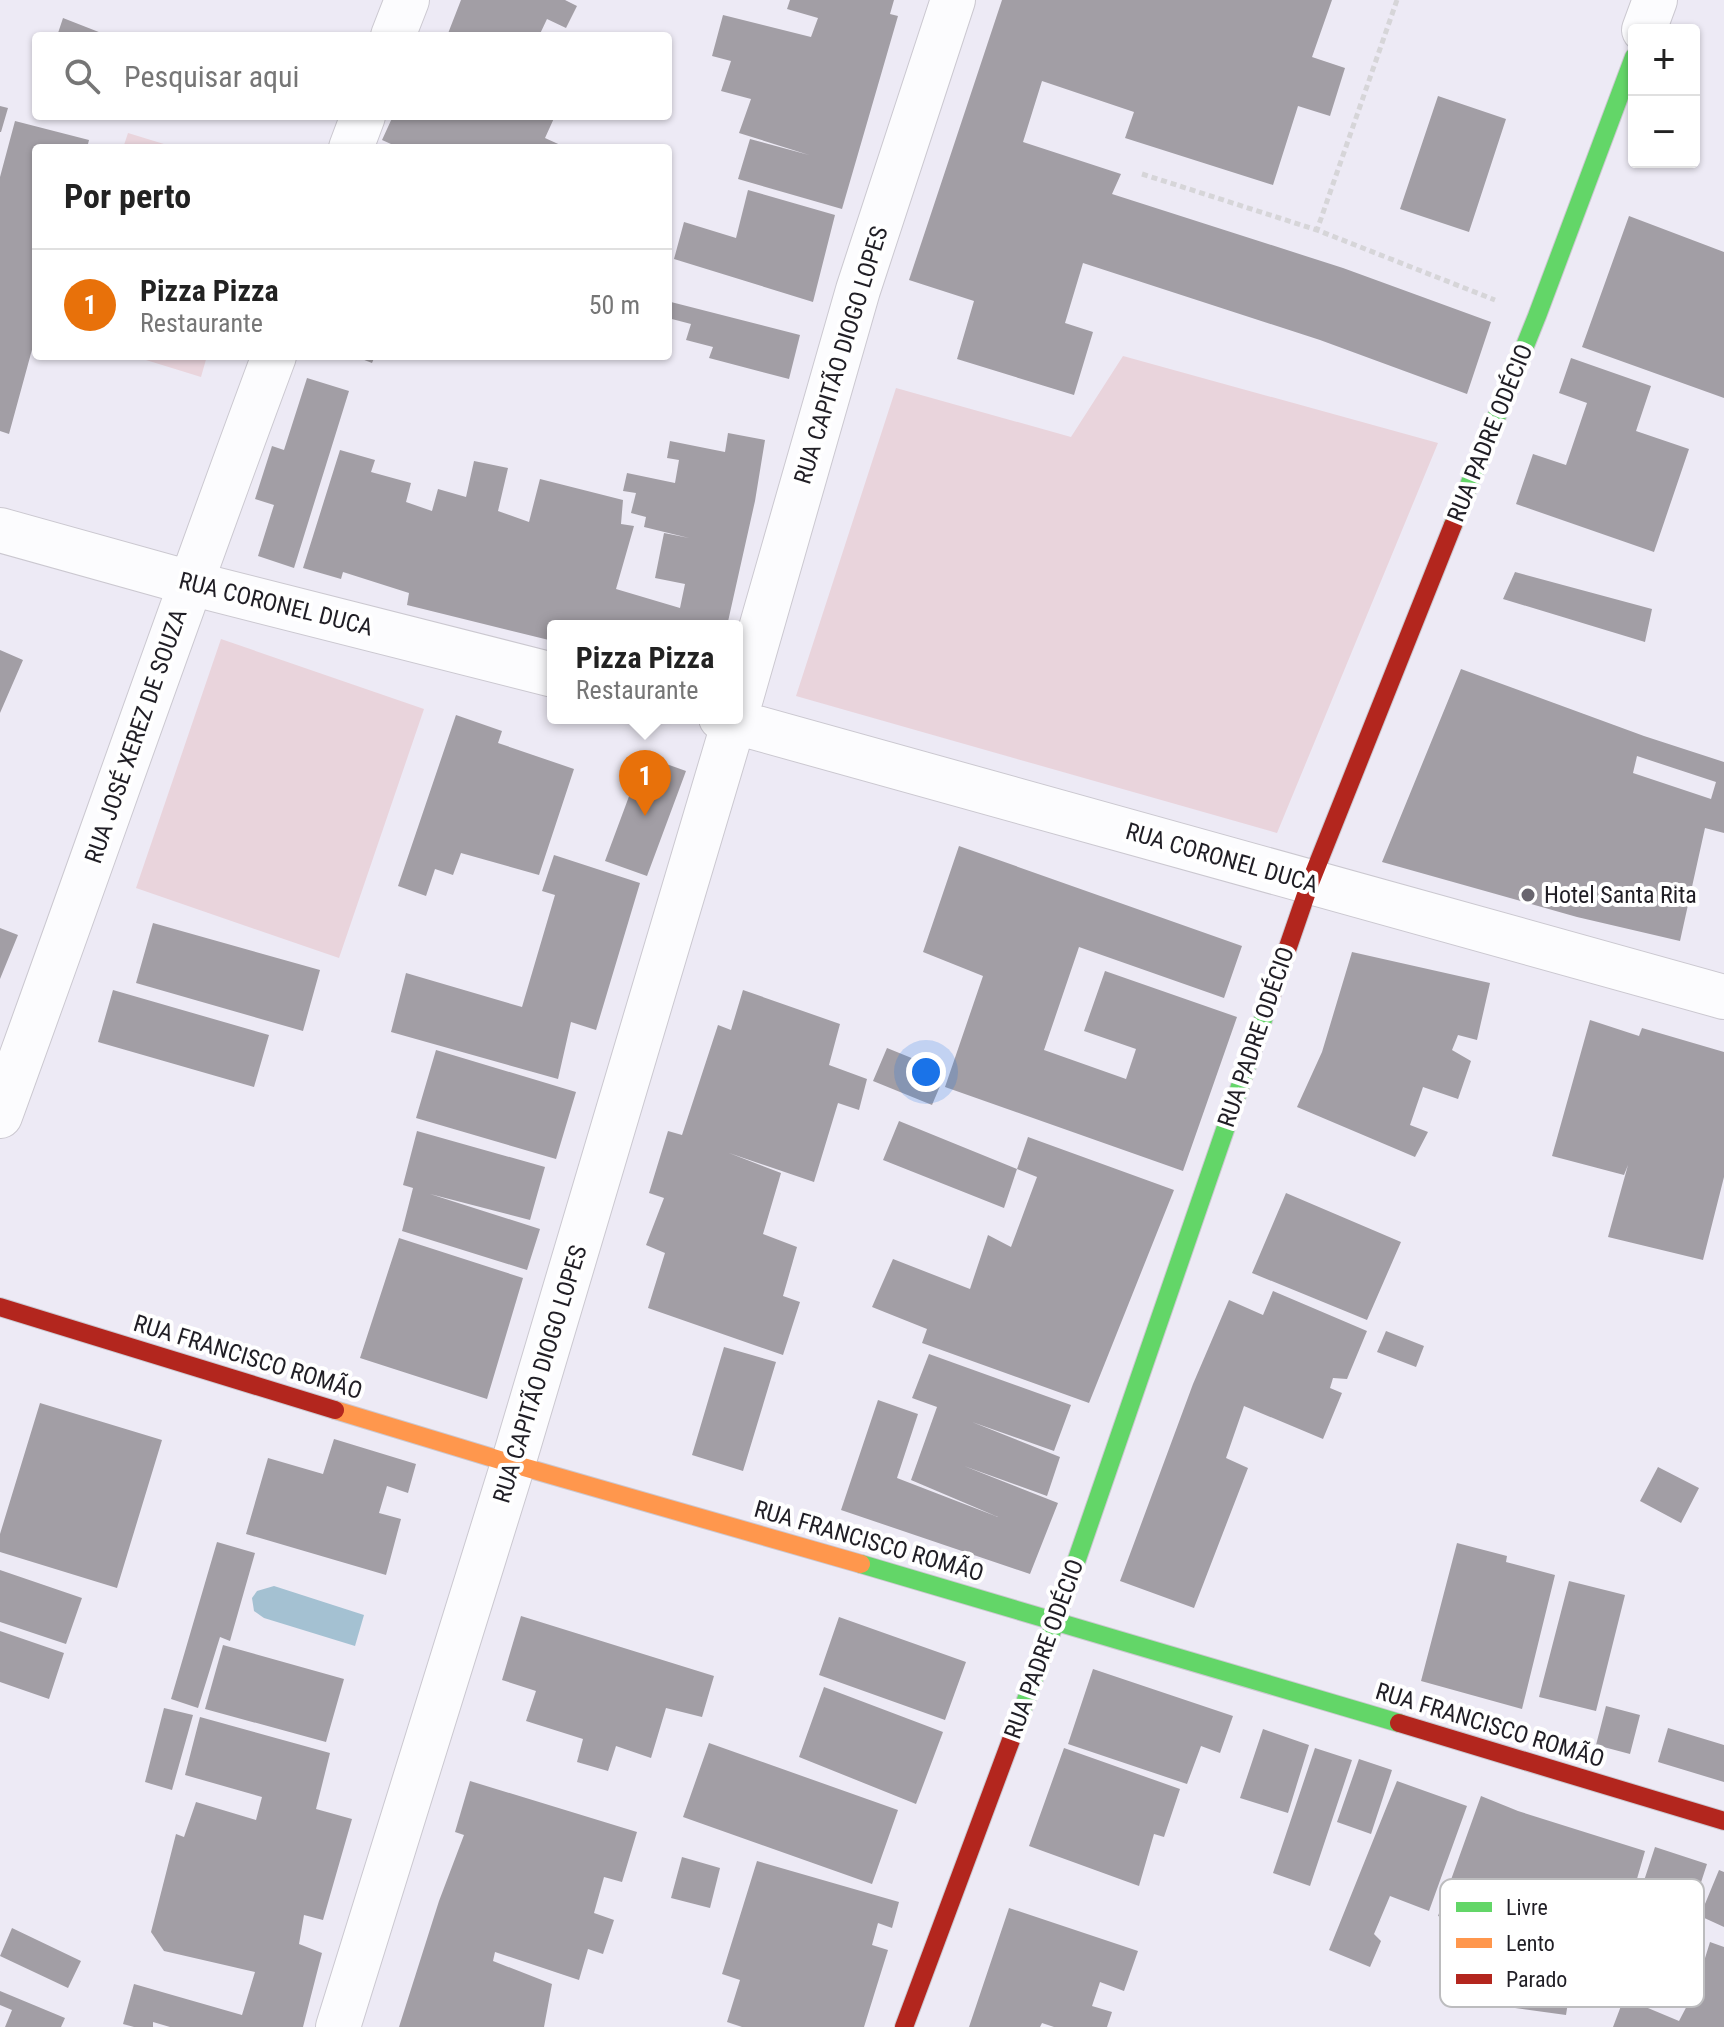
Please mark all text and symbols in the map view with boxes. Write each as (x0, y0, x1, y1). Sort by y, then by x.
map controls (1628, 24, 1700, 168)
button: + (1628, 24, 1700, 96)
search box (32, 32, 672, 120)
icon: search (60, 54, 104, 98)
text: Pesquisar aqui (124, 59, 299, 94)
button: − (1628, 96, 1700, 168)
text: Por perto (64, 176, 191, 216)
street label: RUA CAPITÃO DIOGO LOPES (788, 223, 894, 487)
text: Pizza Pizza (140, 273, 279, 308)
text: 1 (83, 290, 97, 320)
text: 50 m (589, 290, 640, 320)
text: Restaurante (140, 308, 263, 338)
street label: RUA PADRE ODÉCIO (1442, 340, 1538, 526)
street label: RUA CORONEL DUCA (176, 566, 376, 642)
street label: RUA JOSÉ XEREZ DE SOUZA (79, 605, 193, 867)
popup (547, 620, 743, 724)
text: Pizza Pizza (576, 640, 714, 675)
text: Restaurante (576, 675, 699, 705)
pin: 1 (619, 750, 671, 816)
street label: RUA CORONEL DUCA (1123, 817, 1322, 899)
place label: Hotel Santa Rita (1544, 881, 1697, 909)
marker: Hotel Santa Rita (1519, 886, 1537, 904)
street label: RUA PADRE ODÉCIO (1212, 943, 1300, 1131)
your location (906, 1052, 946, 1092)
street label: RUA CAPITÃO DIOGO LOPES (487, 1242, 593, 1506)
street label: RUA FRANCISCO ROMÃO (130, 1309, 366, 1405)
street label: RUA FRANCISCO ROMÃO (751, 1495, 987, 1587)
street label: RUA PADRE ODÉCIO (999, 1556, 1089, 1742)
street label: RUA FRANCISCO ROMÃO (1372, 1677, 1608, 1773)
legend (1440, 1879, 1704, 2007)
text: Livre (1506, 1895, 1548, 1920)
text: Lento (1506, 1931, 1555, 1956)
text: Parado (1506, 1967, 1567, 1992)

